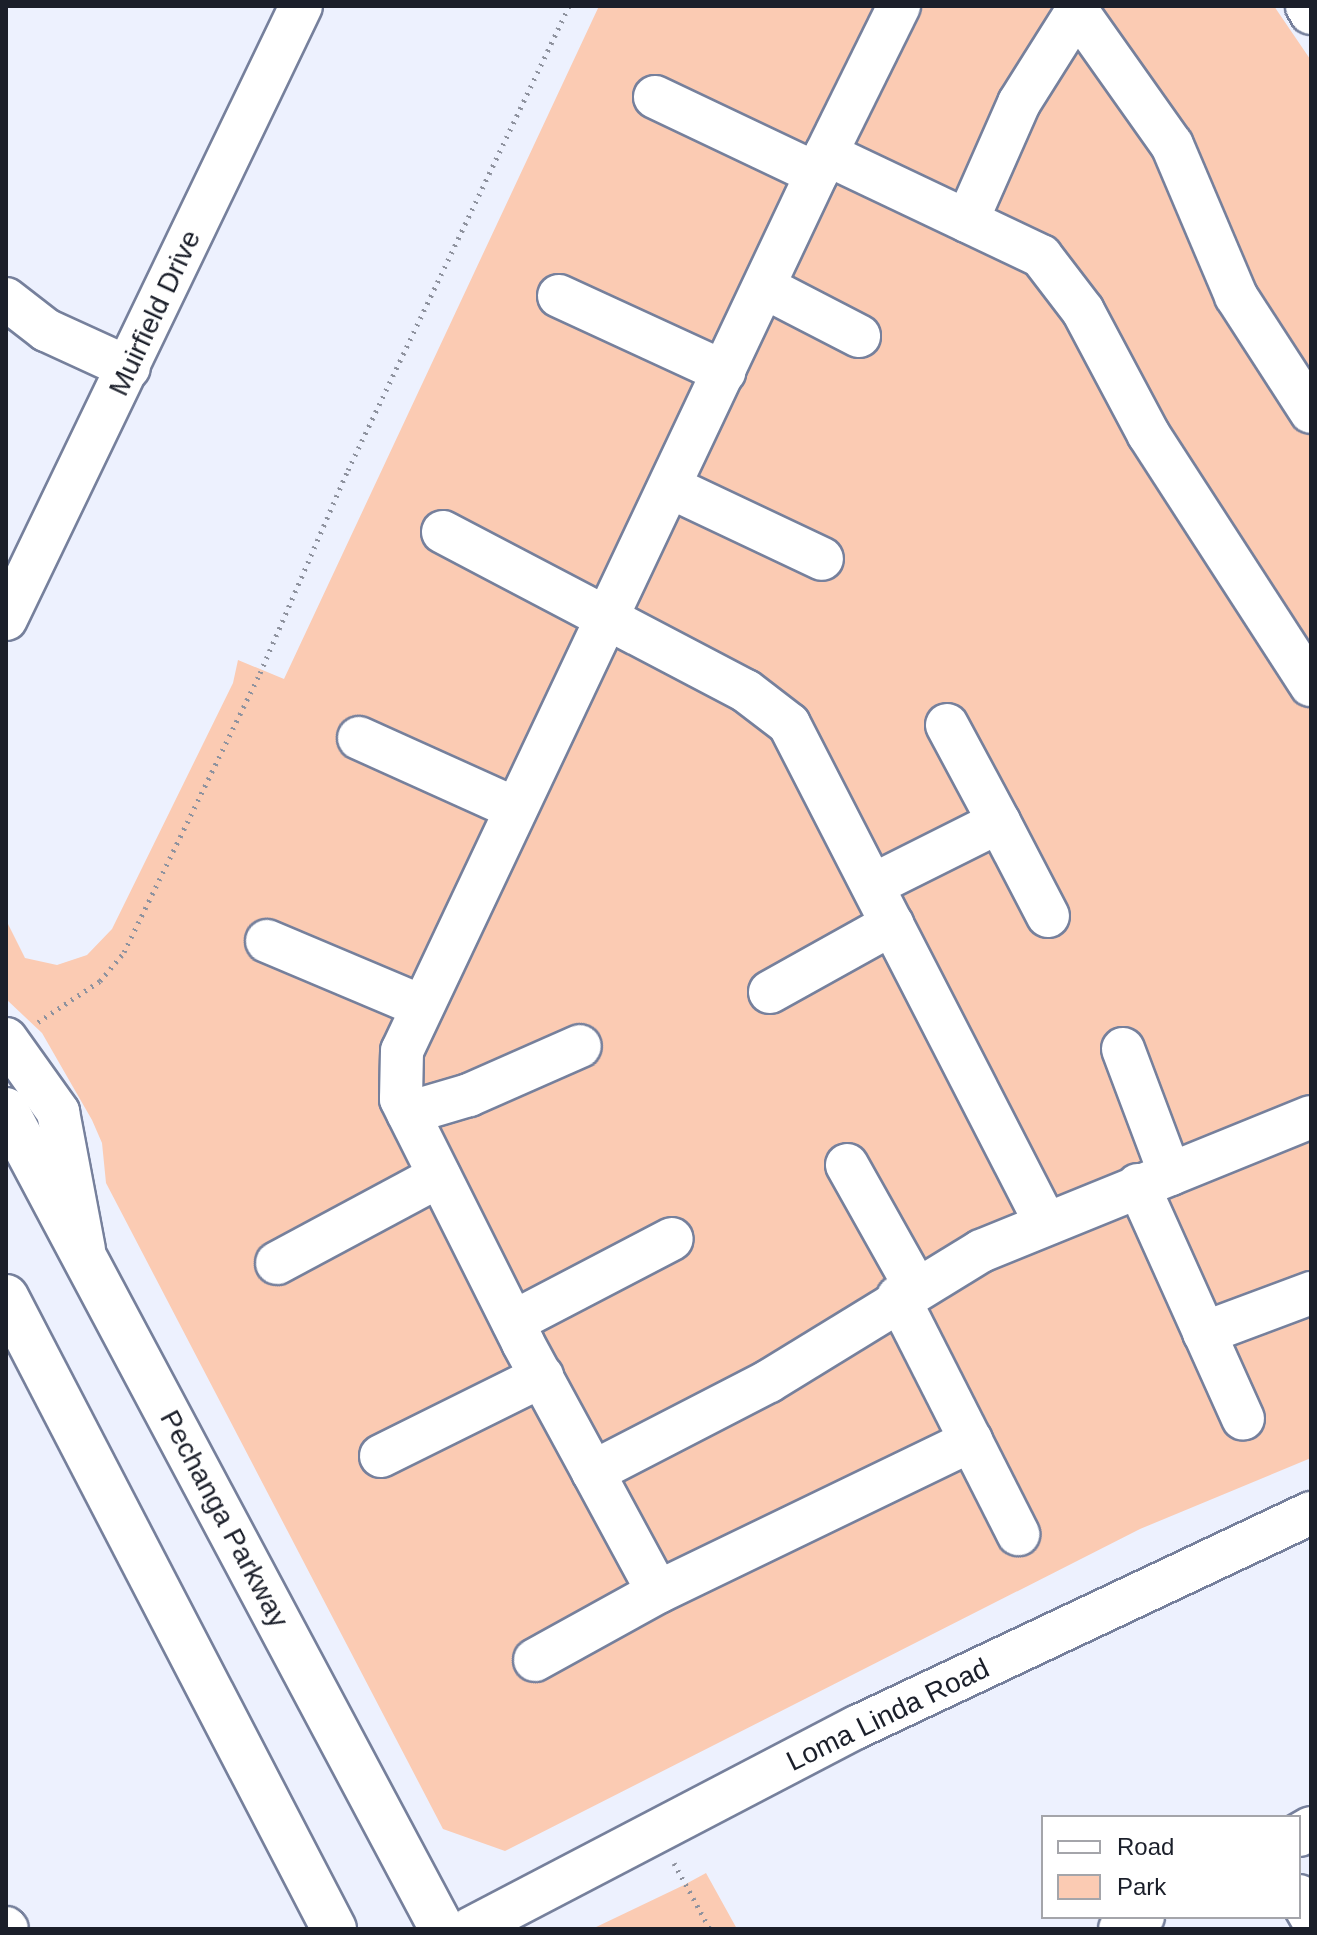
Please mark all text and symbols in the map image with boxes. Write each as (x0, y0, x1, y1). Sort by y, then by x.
street label: Muirfield Drive (102, 225, 208, 401)
street label: Pechanga Parkway (153, 1405, 295, 1633)
street label: Loma Linda Road (781, 1651, 995, 1779)
legend (1041, 1815, 1301, 1919)
text: Road (1117, 1833, 1174, 1860)
text: Park (1117, 1873, 1166, 1900)

